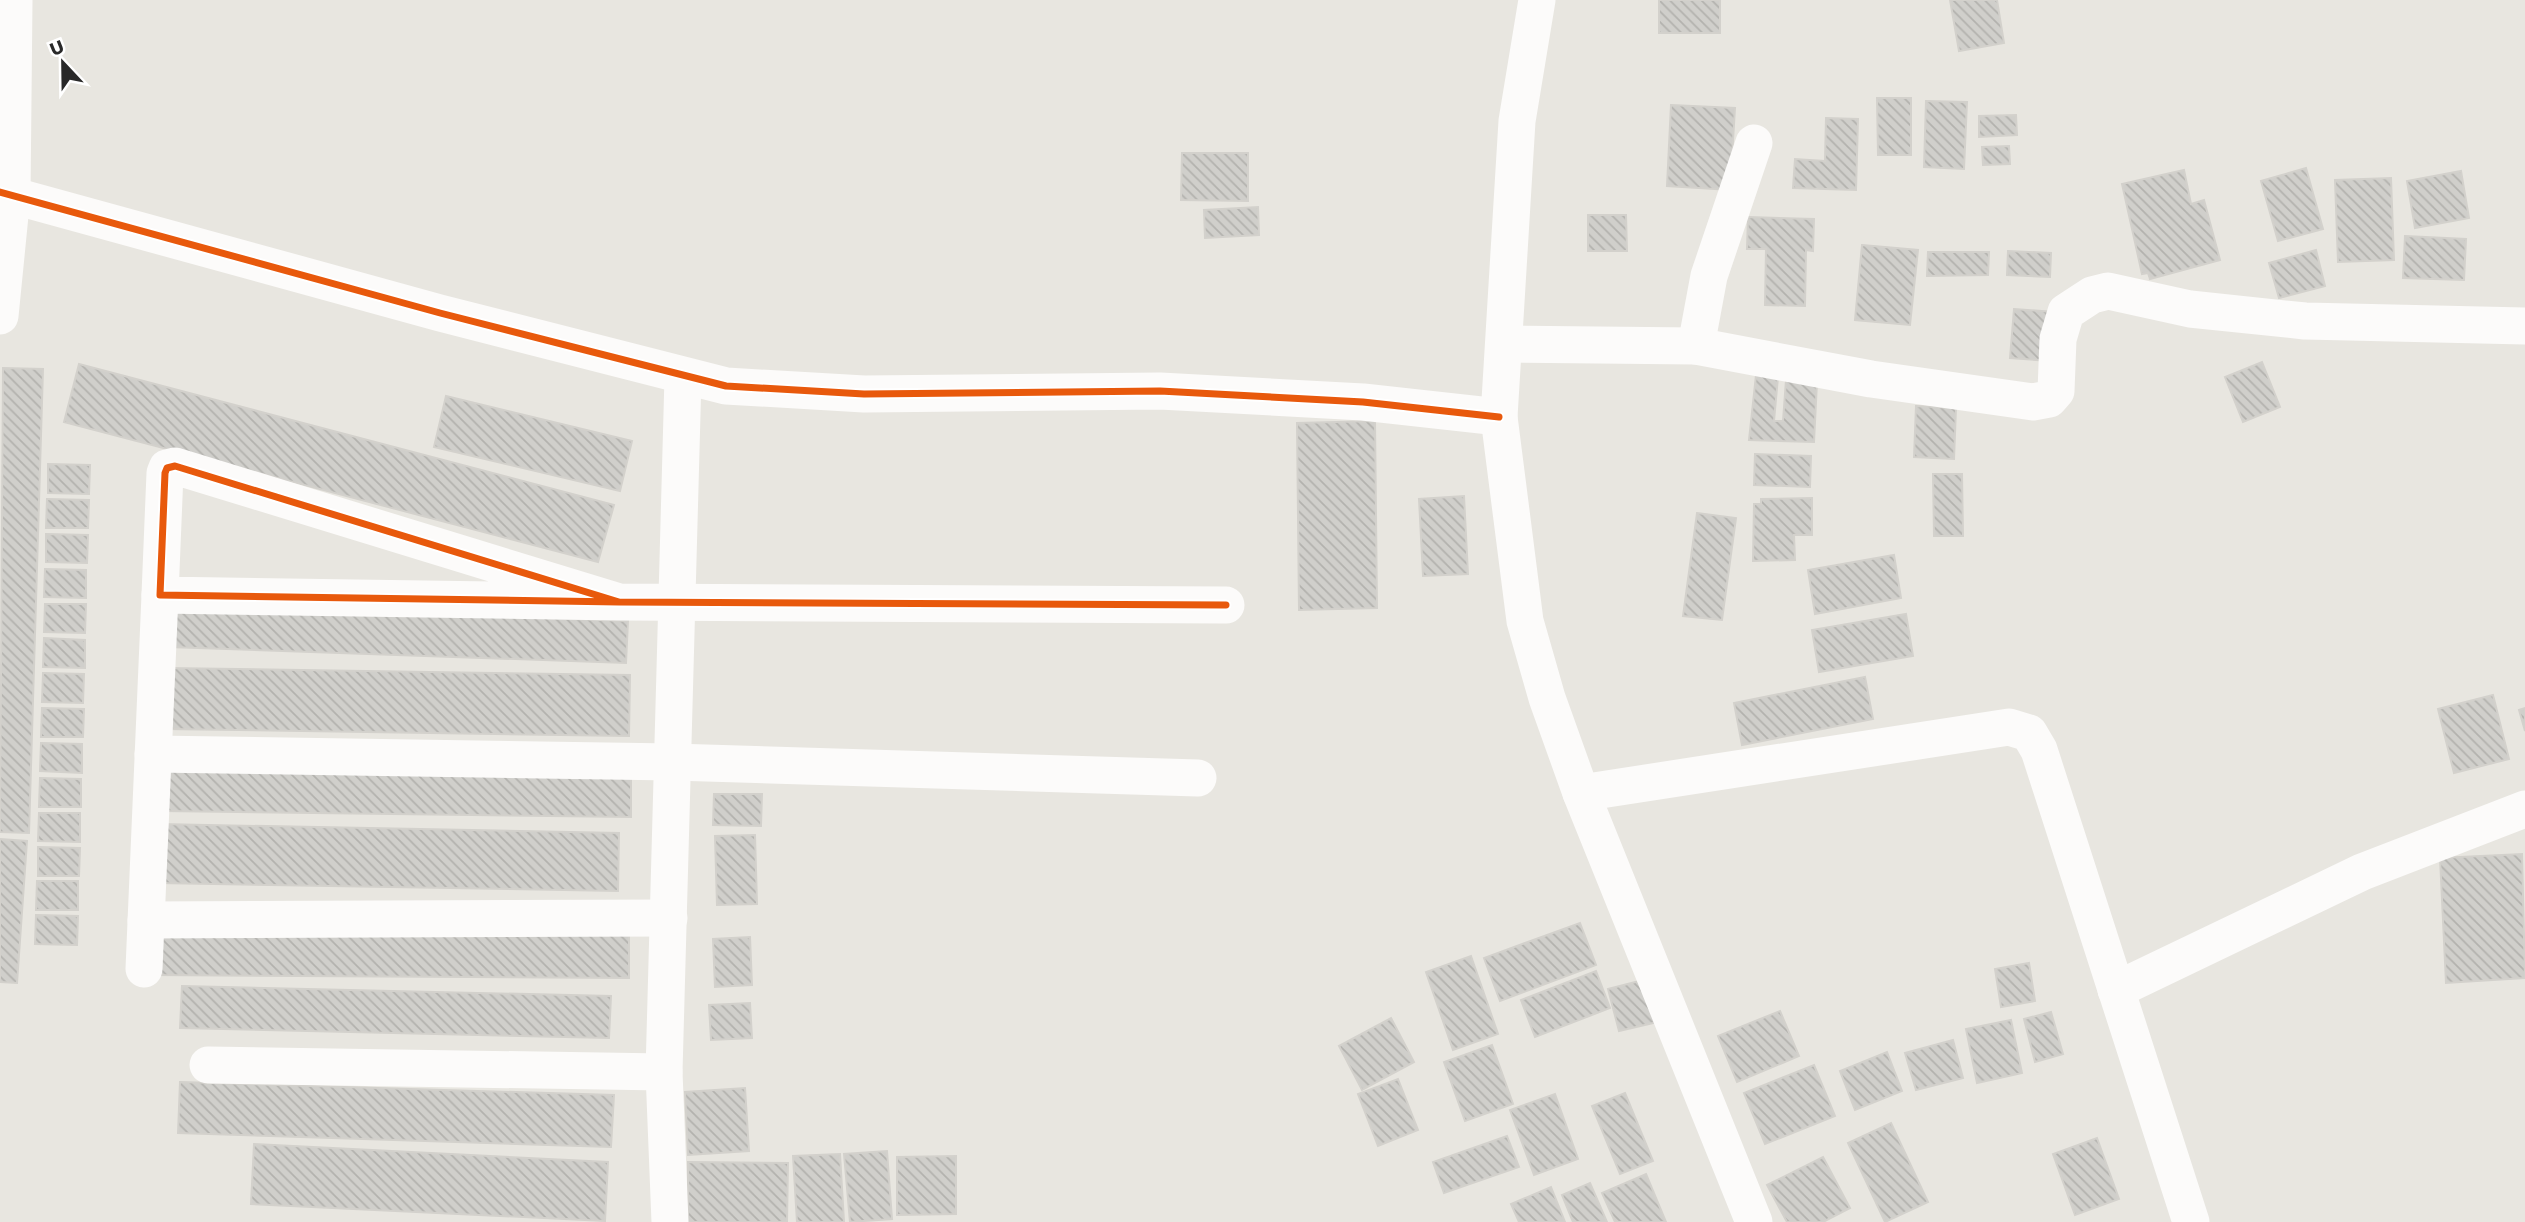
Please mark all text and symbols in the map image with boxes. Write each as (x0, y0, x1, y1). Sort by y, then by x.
north arrow (28, 28, 98, 98)
text: U (46, 35, 67, 61)

